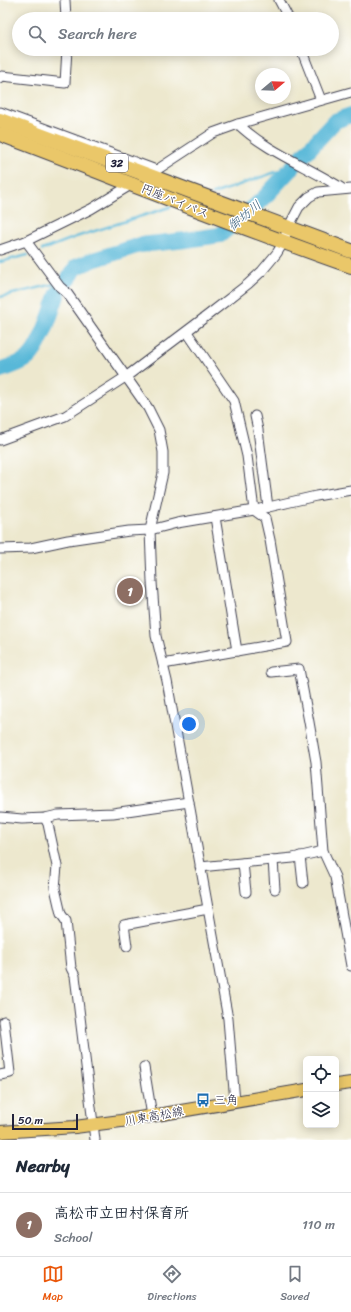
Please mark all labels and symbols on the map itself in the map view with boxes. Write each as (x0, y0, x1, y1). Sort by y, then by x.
north arrow (255, 68, 291, 104)
road number: 32 (106, 154, 128, 172)
street label: 円座バイパス (138, 177, 212, 225)
water label: 御坊川 (222, 194, 267, 237)
pin: 1 (117, 576, 143, 606)
your location (179, 714, 199, 734)
place label: 三角 (214, 1089, 238, 1111)
bus stop icon: 三角 (195, 1092, 211, 1108)
street label: 川東高松線 (123, 1100, 185, 1132)
scale bar (12, 1112, 78, 1131)

